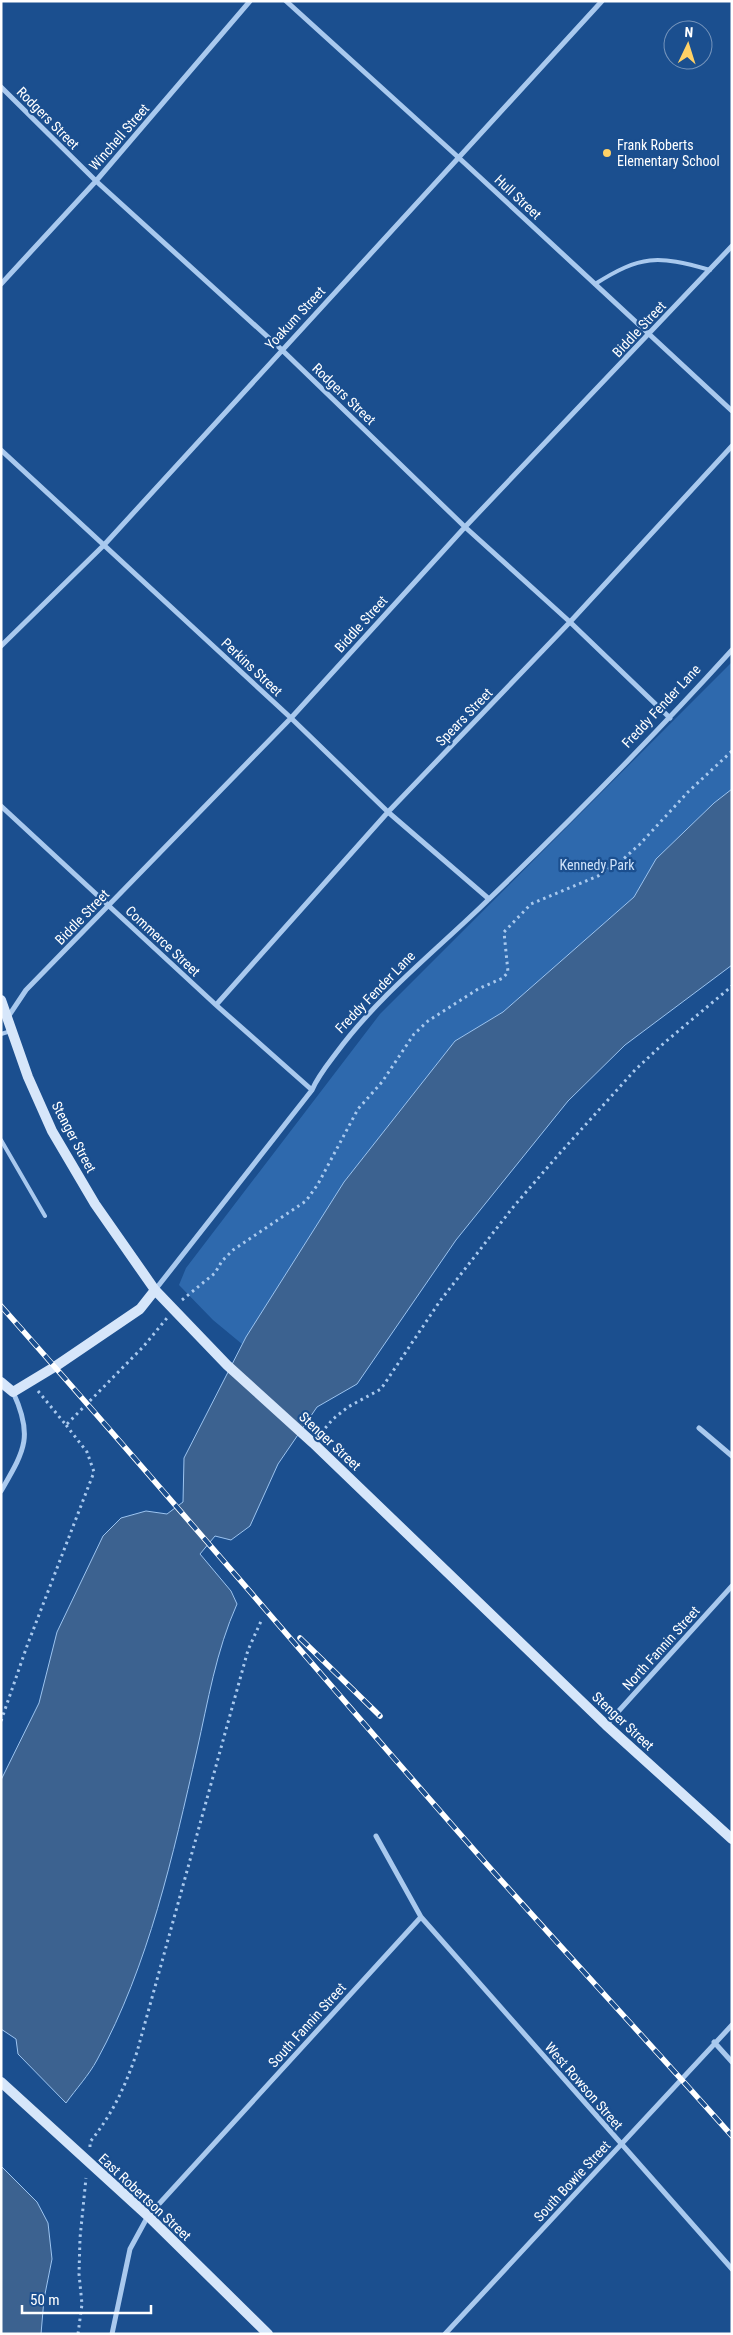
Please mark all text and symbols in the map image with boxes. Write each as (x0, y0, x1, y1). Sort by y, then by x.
north arrow (663, 20, 713, 70)
text: N (684, 24, 694, 40)
street label: Rodgers Street (14, 84, 82, 152)
street label: Winchell Street (86, 100, 152, 174)
place label: Frank Roberts Elementary School (617, 137, 720, 169)
marker: Frank Roberts Elementary School (601, 147, 613, 159)
street label: Hull Street (491, 171, 545, 223)
street label: Yoakum Street (262, 283, 328, 353)
street label: Biddle Street (609, 298, 669, 360)
street label: Rodgers Street (309, 360, 379, 428)
street label: Biddle Street (331, 592, 391, 656)
street label: Perkins Street (218, 635, 286, 699)
street label: Freddy Fender Lane (618, 661, 704, 751)
street label: Spears Street (433, 685, 495, 749)
park label: Kennedy Park (559, 857, 635, 873)
street label: Biddle Street (52, 886, 112, 948)
street label: Commerce Street (123, 902, 203, 980)
street label: Freddy Fender Lane (332, 947, 419, 1036)
street label: Stenger Street (49, 1099, 99, 1175)
street label: Stenger Street (296, 1408, 364, 1474)
street label: North Fannin Street (619, 1603, 703, 1693)
street label: Stenger Street (589, 1688, 657, 1754)
street label: South Fannin Street (265, 1980, 349, 2070)
street label: West Rowson Street (542, 2039, 626, 2133)
street label: South Bowie Street (530, 2137, 614, 2225)
street label: East Robertson Street (96, 2150, 194, 2244)
scale bar (22, 2282, 151, 2314)
text: 50 m (30, 2291, 60, 2309)

